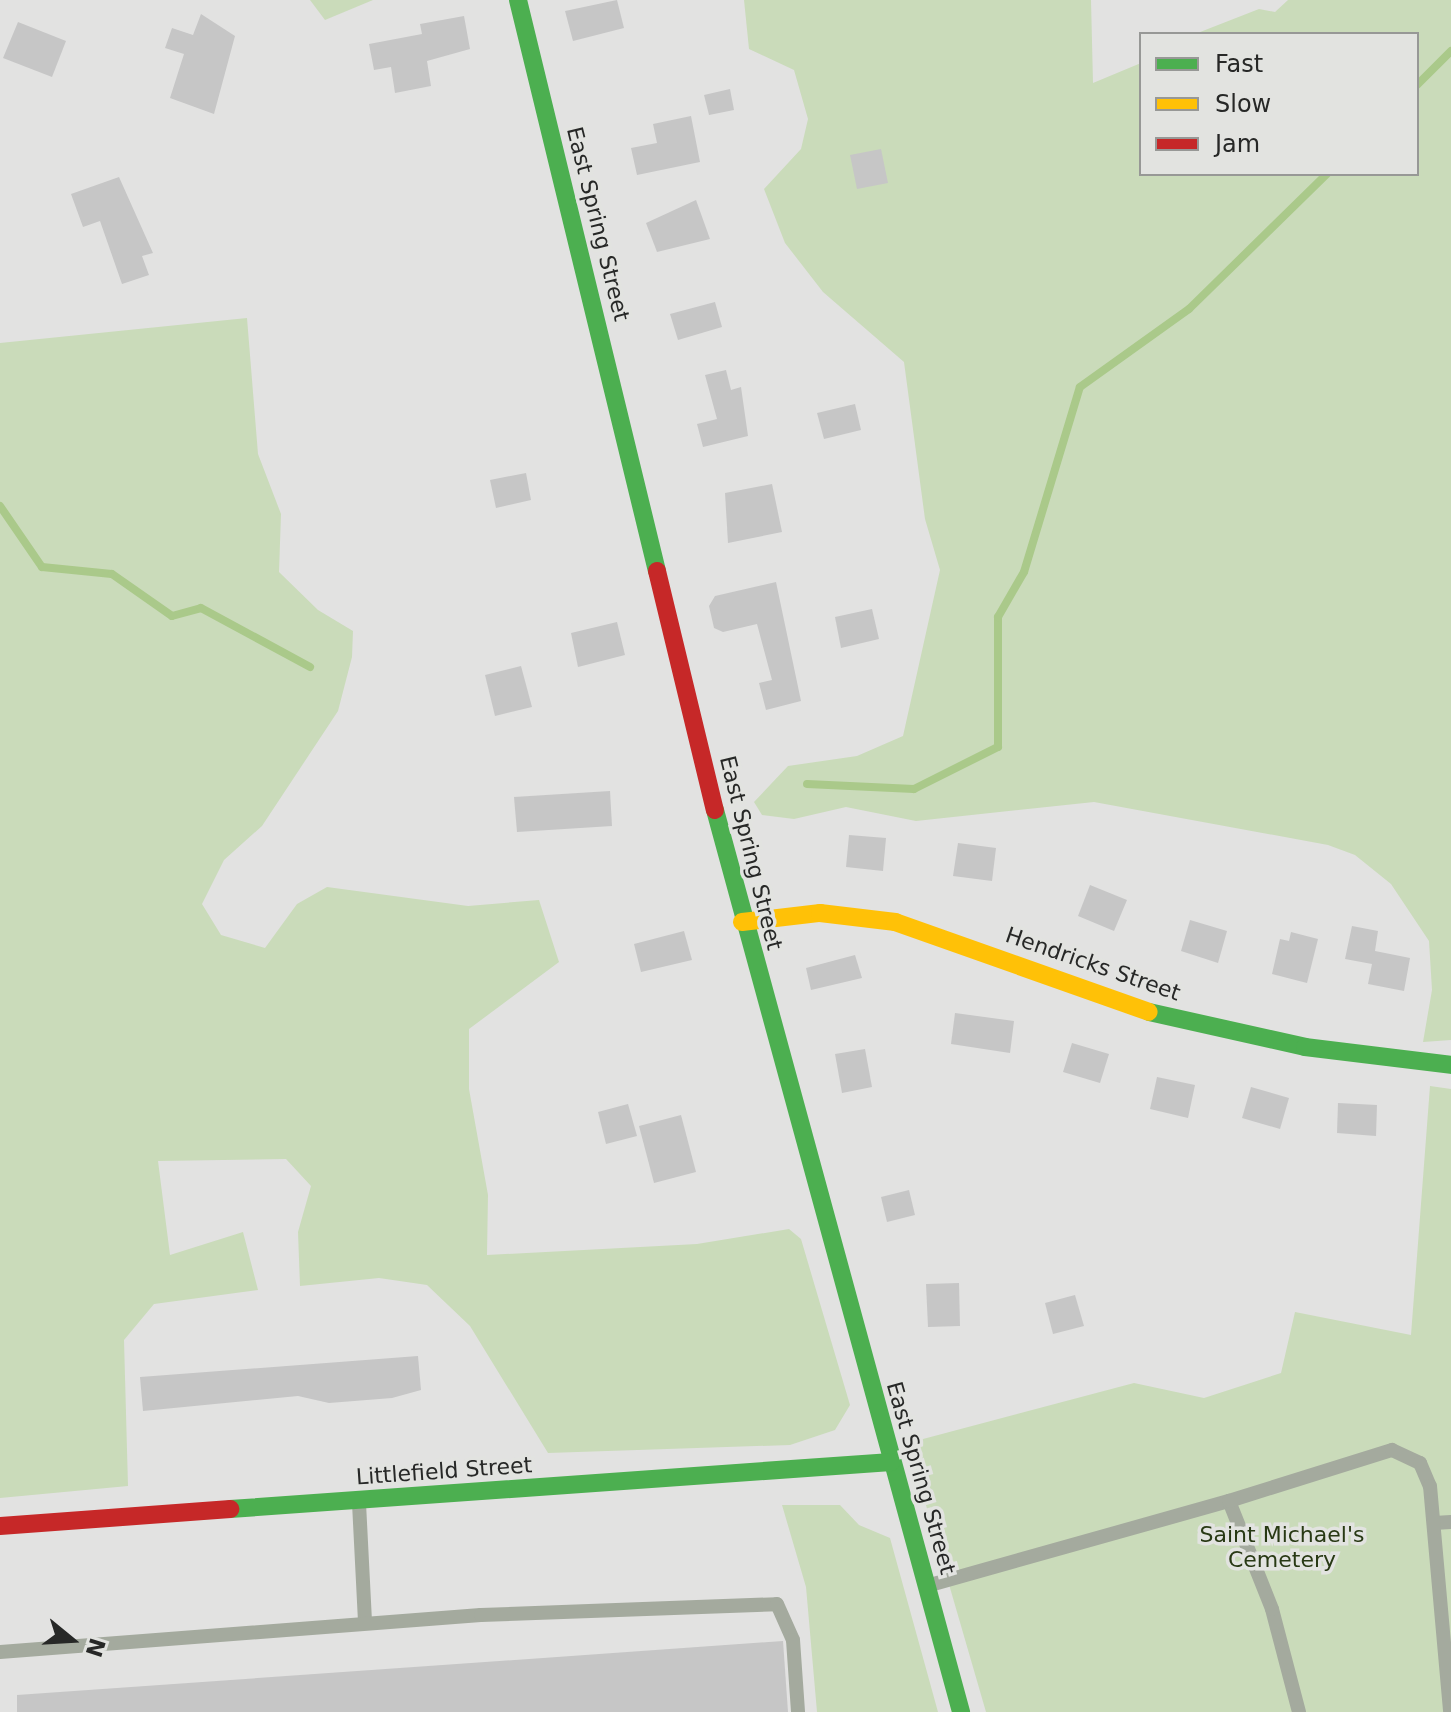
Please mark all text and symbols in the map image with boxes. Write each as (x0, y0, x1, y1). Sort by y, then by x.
legend (1139, 32, 1419, 176)
text: Fast (1215, 50, 1263, 78)
text: Slow (1215, 90, 1271, 118)
street label: East Spring Street (561, 124, 635, 324)
text: Jam (1215, 130, 1260, 158)
street label: East Spring Street (714, 753, 788, 953)
street label: Hendricks Street (1002, 922, 1184, 1006)
street label: East Spring Street (881, 1379, 961, 1577)
street label: Littlefield Street (355, 1452, 533, 1490)
park label: Saint Michael's Cemetery (1200, 1521, 1364, 1572)
north arrow (32, 1600, 112, 1680)
text: N (81, 1635, 110, 1660)

